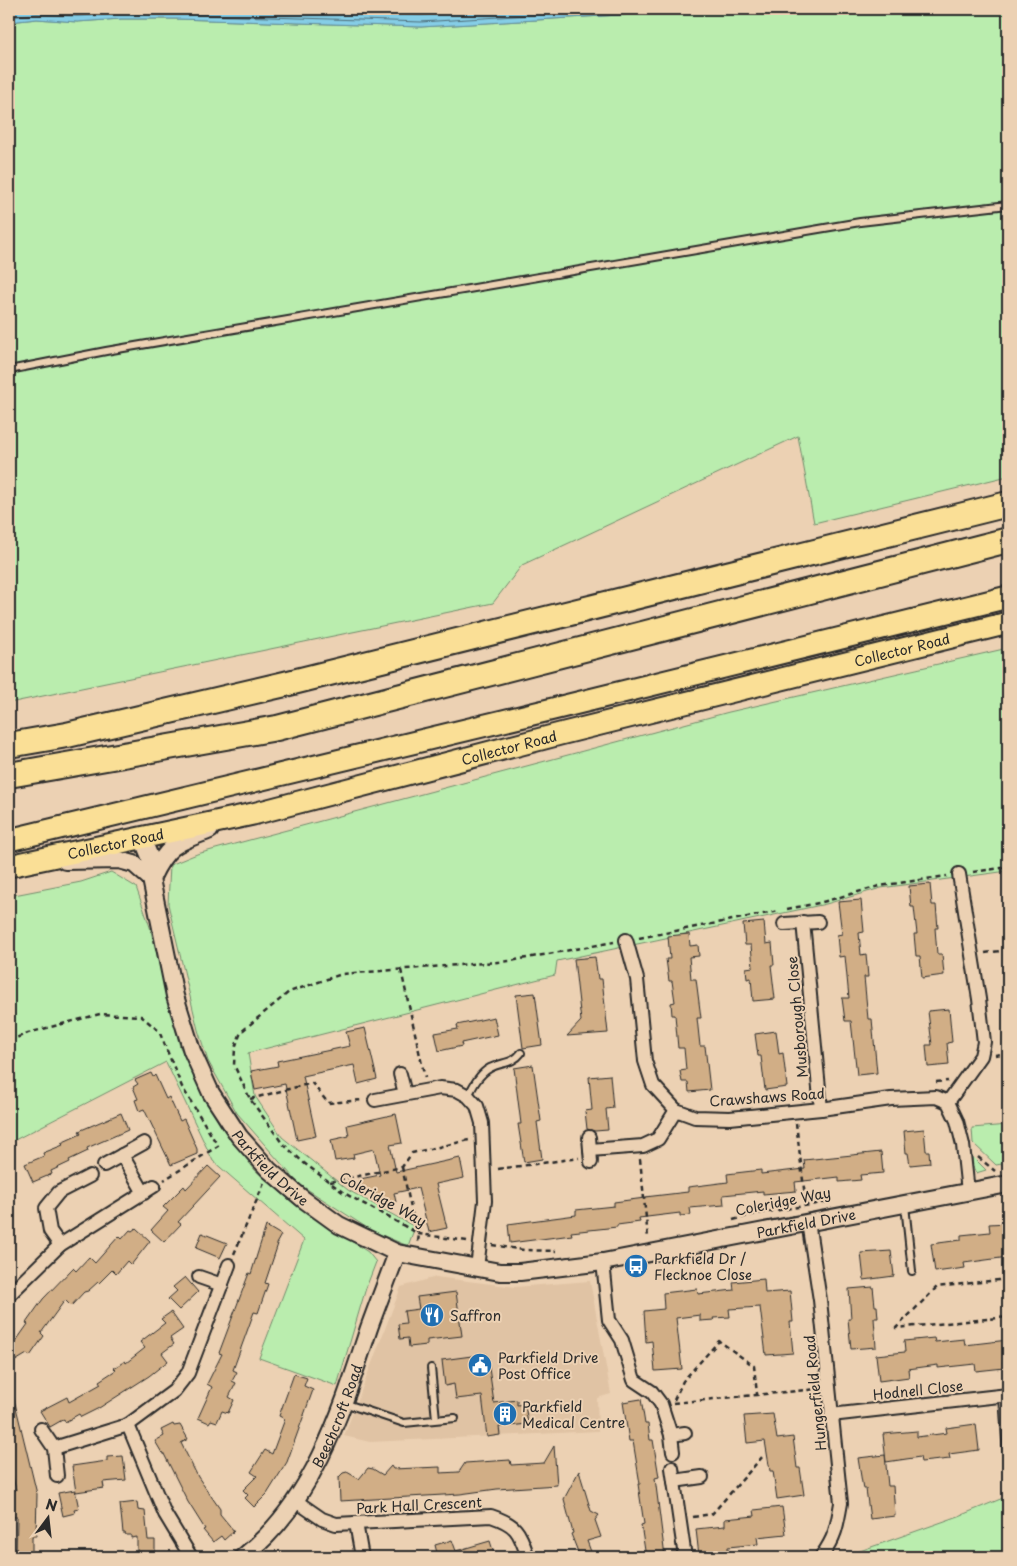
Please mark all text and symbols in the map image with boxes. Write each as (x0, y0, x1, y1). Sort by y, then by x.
street label: Collector Road (852, 627, 952, 671)
street label: Collector Road (459, 725, 559, 770)
street label: Collector Road (65, 823, 166, 864)
street label: Musborough Close (781, 955, 813, 1079)
street label: Crawshaws Road (709, 1082, 825, 1112)
street label: Parkfield Drive (227, 1126, 313, 1211)
street label: Coleridge Way (336, 1166, 430, 1232)
street label: Coleridge Way (733, 1181, 833, 1221)
street label: Parkfield Drive (755, 1203, 857, 1243)
place label: Parkfield Dr / Flecknoe Close (654, 1248, 752, 1285)
bus stop icon: Parkfield Dr / Flecknoe Close (623, 1253, 649, 1279)
restaurant icon: Saffron (419, 1302, 445, 1328)
place label: Saffron (450, 1305, 501, 1326)
street label: Hungerfield Road (798, 1334, 832, 1452)
place label: Parkfield Drive Post Office (498, 1347, 598, 1384)
public building icon: Parkfield Drive Post Office (467, 1352, 493, 1378)
street label: Beechcroft Road (306, 1361, 367, 1471)
street label: Hodnell Close (872, 1375, 964, 1405)
place label: Parkfield Medical Centre (522, 1396, 625, 1433)
building icon: Parkfield Medical Centre (492, 1401, 518, 1427)
street label: Park Hall Crescent (356, 1491, 483, 1519)
text: N (43, 1493, 60, 1517)
north arrow (22, 1494, 72, 1544)

